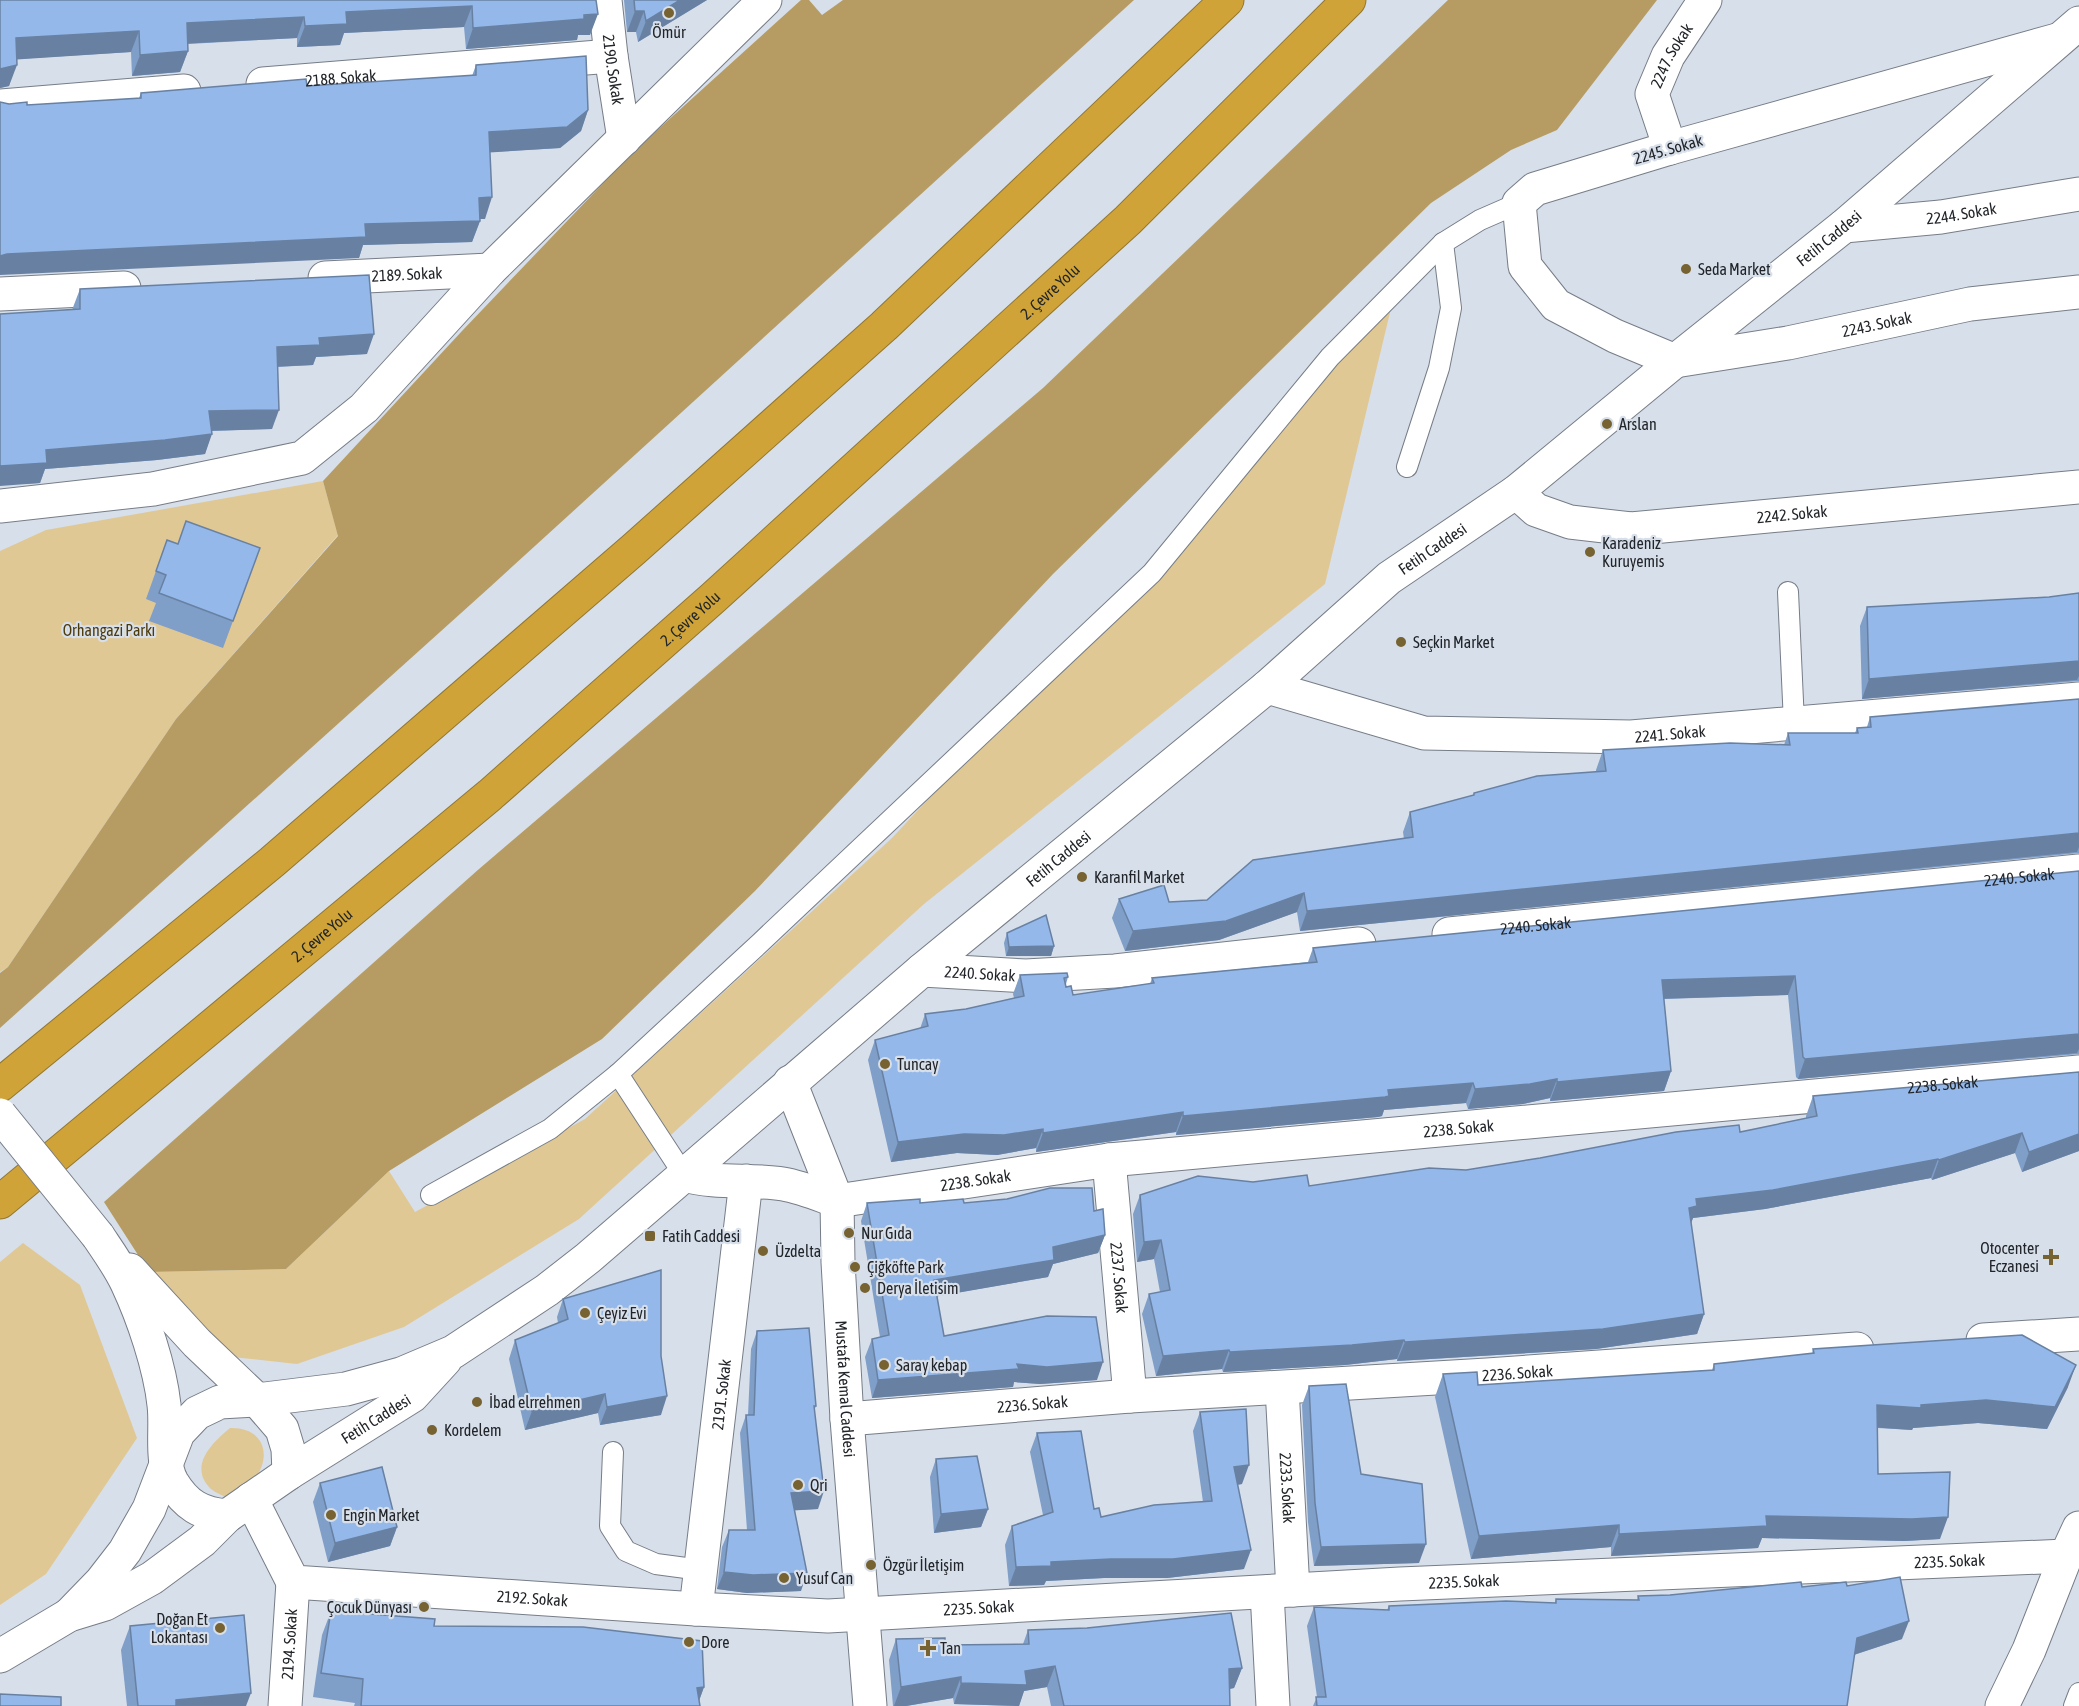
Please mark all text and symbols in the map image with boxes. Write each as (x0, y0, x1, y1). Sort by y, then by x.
marker: Ömür (662, 6, 676, 20)
street label: 2247. Sokak (1647, 20, 1696, 91)
place label: Ömür (652, 23, 686, 41)
street label: 2190. Sokak (600, 33, 628, 106)
street label: 2188. Sokak (305, 66, 377, 90)
street label: 2245. Sokak (1631, 131, 1705, 167)
street label: 2244. Sokak (1925, 199, 1998, 227)
street label: Fetih Caddesi (1793, 206, 1865, 269)
street label: 2. Çevre Yolu (1017, 260, 1083, 323)
place label: Seda Market (1698, 260, 1771, 278)
marker: Seda Market (1679, 262, 1693, 276)
street label: 2189. Sokak (371, 263, 443, 285)
street label: 2243. Sokak (1840, 308, 1913, 340)
place label: Arslan (1619, 415, 1657, 433)
marker: Arslan (1600, 417, 1614, 431)
street label: 2242. Sokak (1756, 502, 1828, 526)
street label: Fetih Caddesi (1395, 519, 1470, 578)
place label: Karadeniz Kuruyemis (1602, 534, 1665, 571)
marker: Karadeniz Kuruyemis (1583, 545, 1597, 559)
street label: 2. Çevre Yolu (657, 587, 724, 649)
park label: Orhangazi Parkı (63, 621, 155, 640)
place label: Seçkin Market (1413, 633, 1495, 652)
marker: Seçkin Market (1394, 635, 1408, 649)
street label: 2241. Sokak (1634, 722, 1706, 746)
street label: Fetih Caddesi (1022, 827, 1094, 890)
street label: 2240. Sokak (1983, 864, 2055, 889)
place label: Karanfil Market (1094, 868, 1185, 886)
marker: Karanfil Market (1075, 870, 1089, 884)
street label: 2. Çevre Yolu (288, 905, 356, 965)
street label: 2240. Sokak (1499, 913, 1572, 938)
street label: 2240. Sokak (944, 962, 1016, 984)
place label: Tuncay (897, 1055, 939, 1074)
marker: Tuncay (878, 1057, 892, 1071)
street label: 2238. Sokak (1906, 1072, 1979, 1097)
street label: 2238. Sokak (1422, 1116, 1495, 1140)
street label: 2238. Sokak (939, 1166, 1012, 1194)
place label: Nur Gıda (861, 1224, 912, 1242)
marker: Nur Gıda (842, 1226, 856, 1240)
place label: Fatih Caddesi (662, 1227, 740, 1245)
marker: Fatih Caddesi (643, 1229, 657, 1243)
place label: Otocenter Eczanesi (1980, 1239, 2039, 1275)
street label: 2237. Sokak (1107, 1241, 1132, 1314)
place label: Üzdelta (775, 1242, 821, 1260)
marker: Üzdelta (756, 1244, 770, 1258)
marker: Otocenter Eczanesi (2044, 1250, 2058, 1264)
place label: Çiğköfte Park (867, 1258, 944, 1277)
marker: Çiğköfte Park (848, 1260, 862, 1274)
place label: Derya İletisim (877, 1279, 959, 1298)
marker: Derya İletisim (858, 1281, 872, 1295)
place label: Çeyiz Evi (597, 1304, 647, 1323)
marker: Çeyiz Evi (578, 1306, 592, 1320)
street label: Mustafa Kemal Caddesi (832, 1320, 859, 1458)
place label: Saray kebap (896, 1356, 967, 1375)
street label: 2191. Sokak (708, 1358, 734, 1431)
marker: Saray kebap (877, 1358, 891, 1372)
street label: 2236. Sokak (1481, 1361, 1553, 1384)
street label: Fetih Caddesi (338, 1390, 414, 1447)
street label: 2236. Sokak (996, 1392, 1069, 1416)
place label: İbad elrrehmen (489, 1393, 580, 1411)
marker: İbad elrrehmen (470, 1395, 484, 1409)
place label: Kordelem (444, 1421, 501, 1439)
marker: Kordelem (425, 1423, 439, 1437)
street label: 2233. Sokak (1277, 1452, 1298, 1524)
place label: Qri (810, 1476, 828, 1494)
marker: Qri (791, 1478, 805, 1492)
place label: Engin Market (343, 1506, 420, 1525)
marker: Engin Market (324, 1508, 338, 1522)
street label: 2235. Sokak (1914, 1550, 1985, 1571)
place label: Özgür İletişim (883, 1556, 964, 1575)
marker: Özgür İletişim (864, 1558, 878, 1572)
place label: Yusuf Can (796, 1569, 853, 1587)
marker: Yusuf Can (777, 1571, 791, 1585)
street label: 2235. Sokak (1428, 1571, 1500, 1592)
street label: 2192. Sokak (496, 1587, 568, 1609)
street label: 2235. Sokak (943, 1597, 1015, 1619)
place label: Çocuk Dünyası (327, 1598, 412, 1617)
marker: Çocuk Dünyası (417, 1600, 431, 1614)
street label: 2194. Sokak (278, 1608, 300, 1680)
place label: Doğan Et Lokantası (151, 1610, 208, 1646)
marker: Doğan Et Lokantası (213, 1621, 227, 1635)
place label: Dore (701, 1633, 729, 1651)
marker: Dore (682, 1635, 696, 1649)
place label: Tan (940, 1639, 961, 1657)
marker: Tan (921, 1641, 935, 1655)

